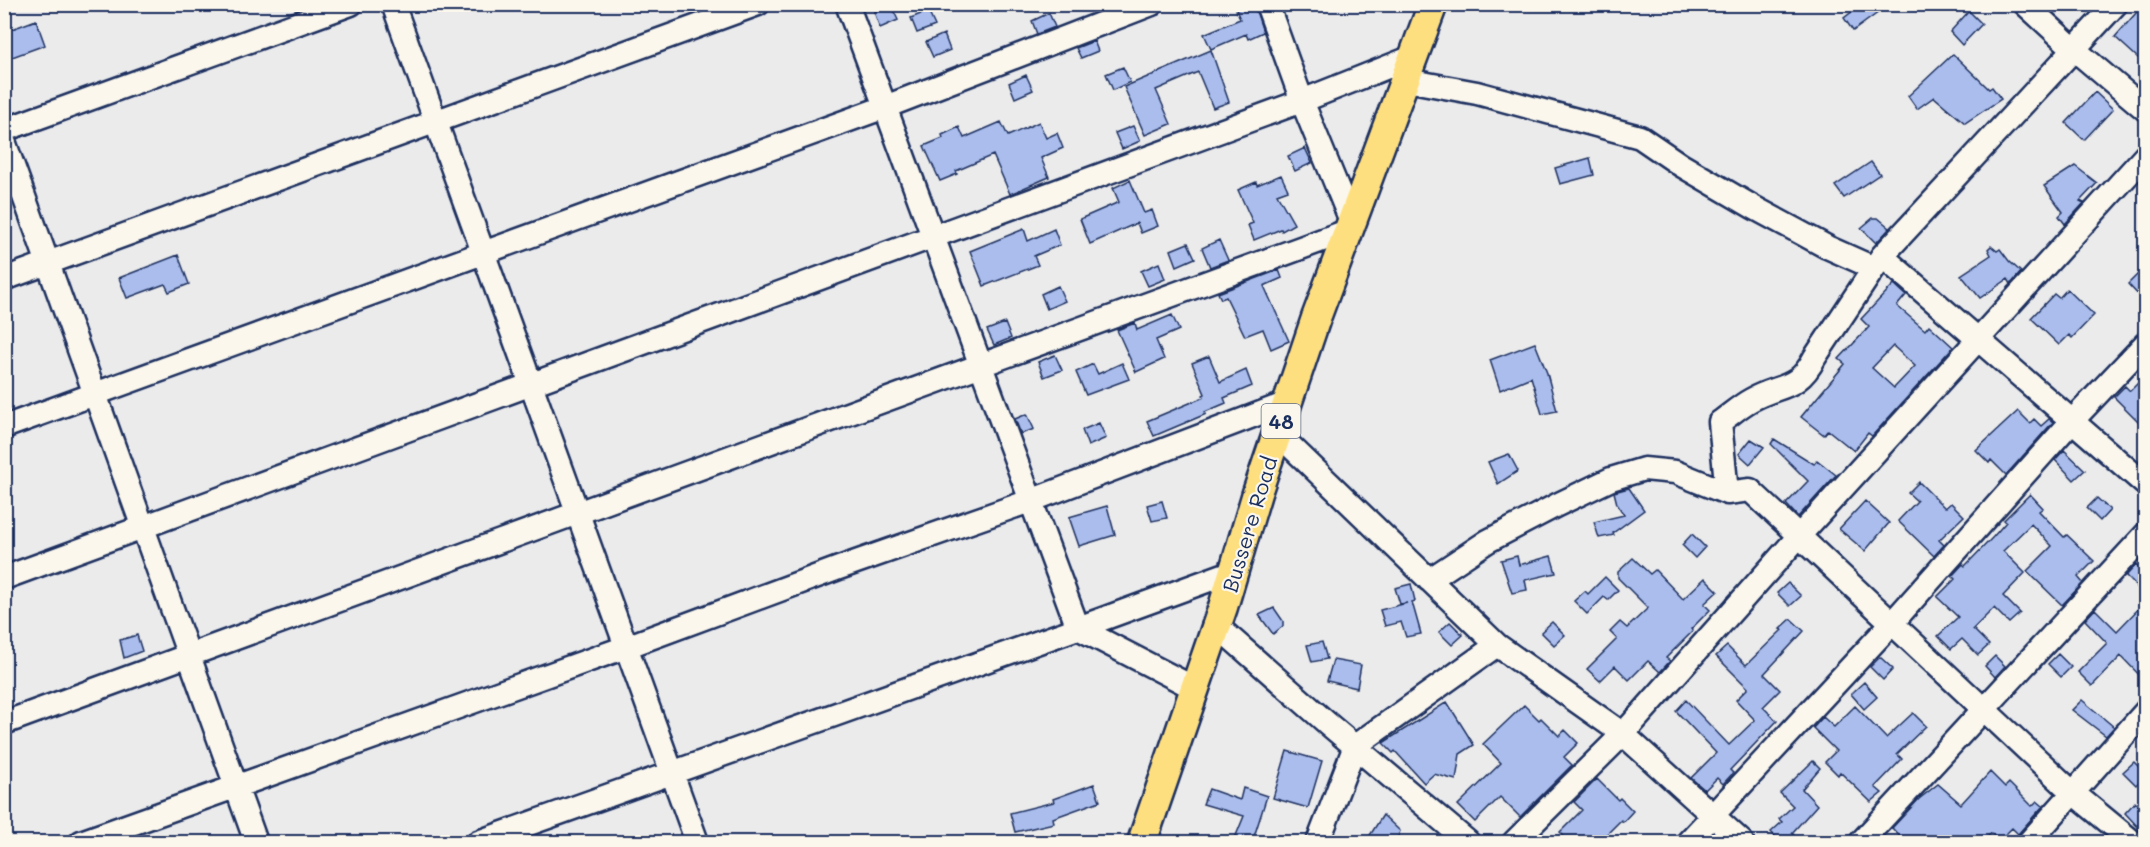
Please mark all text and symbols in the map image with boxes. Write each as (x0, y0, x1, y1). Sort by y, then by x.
road number: 48 (1262, 404, 1300, 438)
street label: Bussere Road (1216, 453, 1282, 595)

